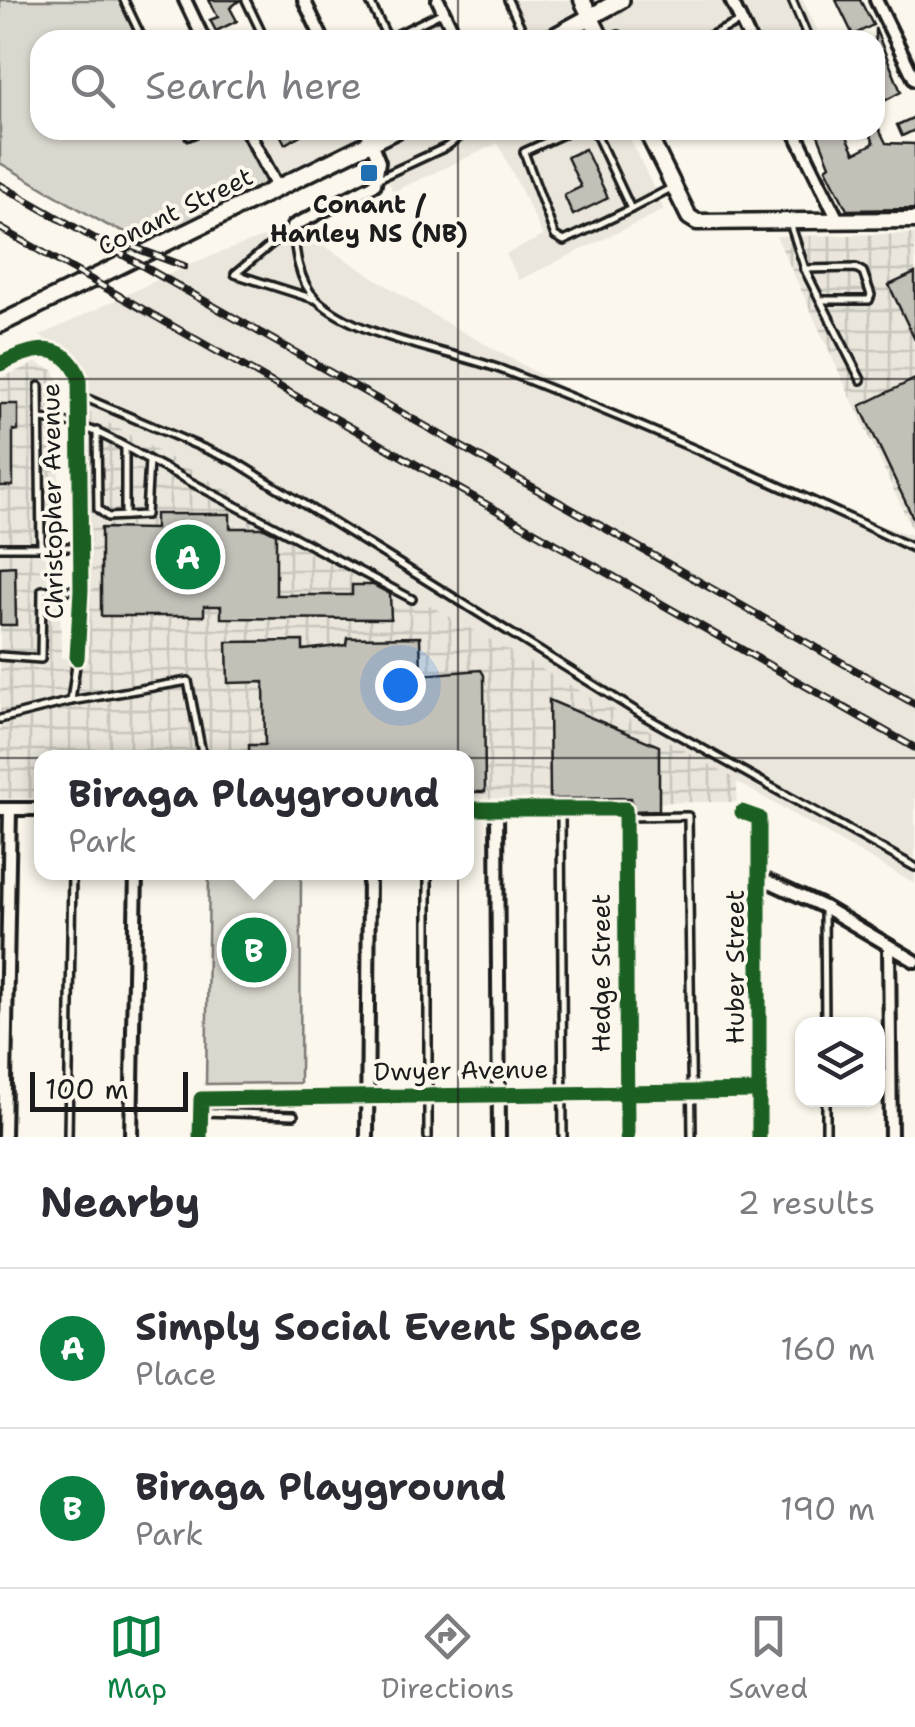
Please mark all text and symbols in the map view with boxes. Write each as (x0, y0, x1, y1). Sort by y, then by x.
search box (30, 30, 885, 140)
icon: search (65, 58, 120, 113)
text: Search here (145, 60, 362, 111)
street label: Conant Street (92, 159, 258, 263)
marker: Conant / Hanley NS (NB) (358, 162, 380, 184)
place label: Conant / Hanley NS (NB) (270, 187, 468, 250)
street label: Christopher Avenue (33, 383, 71, 619)
pin: A (156, 520, 220, 594)
your location (375, 660, 426, 711)
popup (34, 750, 474, 880)
text: Biraga Playground (68, 768, 440, 819)
text: Park (68, 819, 137, 862)
street label: Huber Street (718, 890, 752, 1044)
street label: Hedge Street (584, 894, 618, 1052)
pin: B (222, 912, 286, 988)
map controls (795, 1017, 885, 1107)
button: layers (795, 1017, 885, 1107)
street label: Dwyer Avenue (373, 1051, 549, 1089)
scale bar (30, 1067, 188, 1112)
text: 100 m (45, 1070, 129, 1108)
text: Nearby (40, 1174, 200, 1230)
text: 2 results (738, 1181, 875, 1224)
text: Simply Social Event Space (135, 1301, 642, 1352)
text: A (60, 1327, 85, 1370)
text: 160 m (780, 1327, 875, 1370)
text: Place (135, 1352, 217, 1395)
text: Biraga Playground (135, 1461, 507, 1512)
text: B (63, 1487, 82, 1530)
text: 190 m (780, 1487, 875, 1530)
text: Park (135, 1512, 204, 1555)
tab: Map (107, 1609, 167, 1707)
tab: Directions (381, 1609, 514, 1707)
tab: Saved (728, 1609, 808, 1707)

